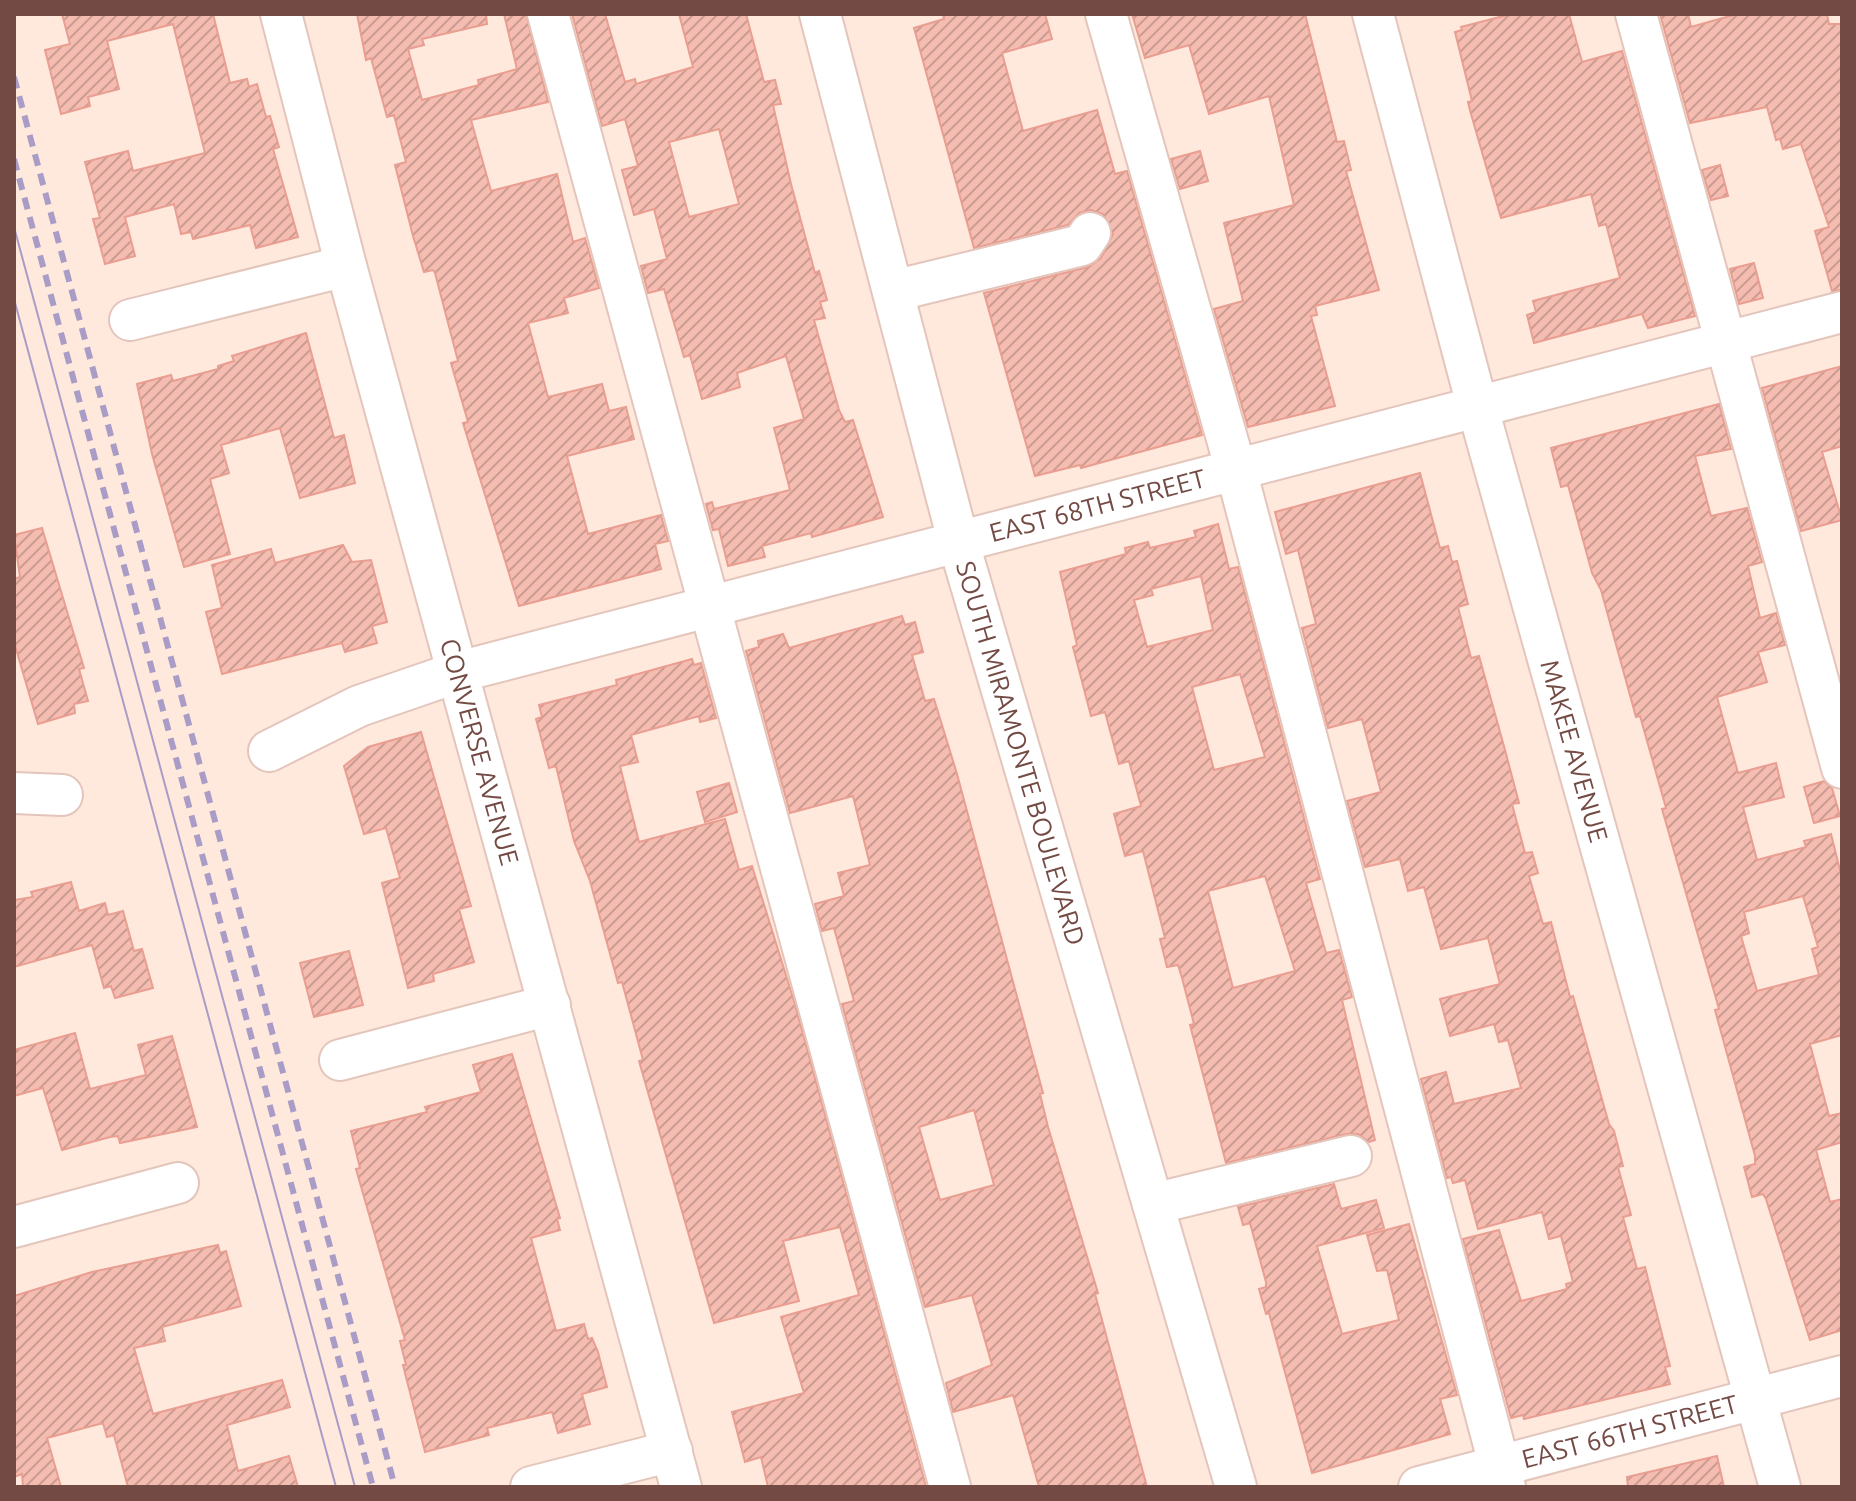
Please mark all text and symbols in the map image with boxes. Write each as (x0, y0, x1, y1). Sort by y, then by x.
street label: EAST 68TH STREET (986, 463, 1208, 547)
street label: SOUTH MIRAMONTE BOULEVARD (951, 558, 1091, 948)
street label: CONVERSE AVENUE (435, 635, 525, 868)
street label: MAKEE AVENUE (1535, 656, 1614, 845)
street label: EAST 66TH STREET (1519, 1389, 1741, 1473)

